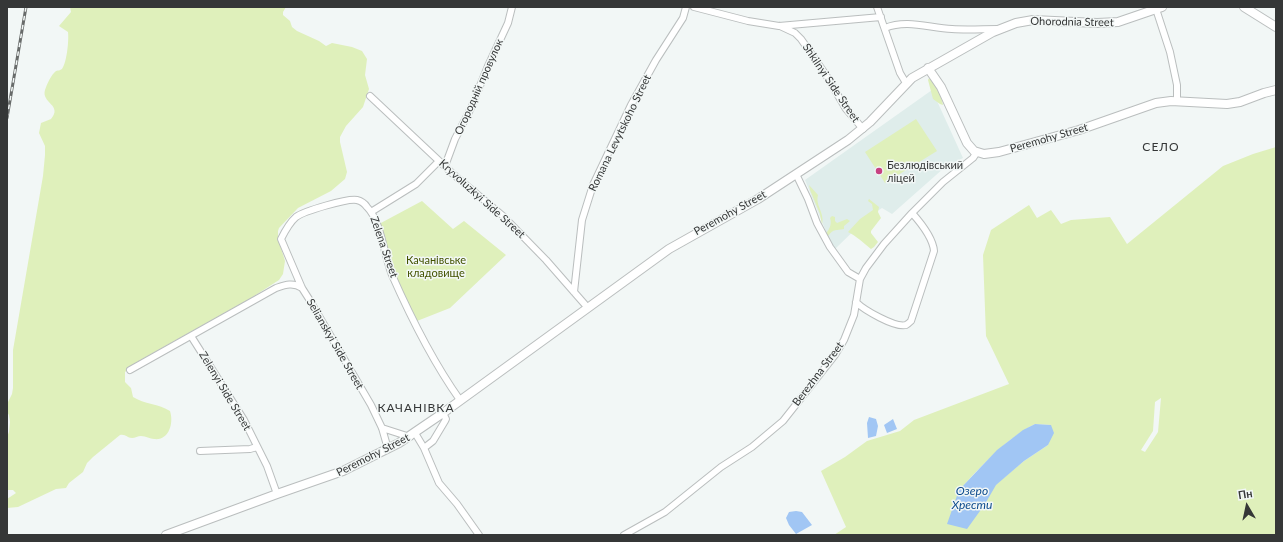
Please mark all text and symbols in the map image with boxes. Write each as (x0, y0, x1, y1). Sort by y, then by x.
street label: Ohorodnia Street (1030, 15, 1114, 29)
street label: Огородній провулок (452, 37, 506, 137)
street label: Shkilnyi Side Street (800, 41, 862, 125)
street label: Romana Levytskoho Street (586, 72, 654, 194)
street label: Peremohy Street (1009, 121, 1089, 155)
district label: СЕЛО (1142, 140, 1180, 154)
street label: Kryvoluzkyi Side Street (436, 157, 528, 241)
place label: Безлюдівський ліцей (887, 158, 963, 184)
marker: Безлюдівський ліцей (874, 166, 884, 176)
street label: Peremohy Street (692, 188, 768, 238)
street label: Zelena Street (367, 215, 401, 279)
park label: Качанівське кладовище (406, 253, 466, 279)
street label: Selianskyi Side Street (304, 296, 366, 392)
street label: Berezhna Street (790, 339, 846, 409)
street label: Zelenyi Side Street (196, 349, 254, 433)
district label: КАЧАНІВКА (378, 401, 454, 415)
street label: Peremohy Street (334, 431, 412, 479)
water label: Озеро Хрести (952, 484, 992, 512)
north arrow (1227, 486, 1267, 526)
text: Пн (1237, 486, 1253, 501)

